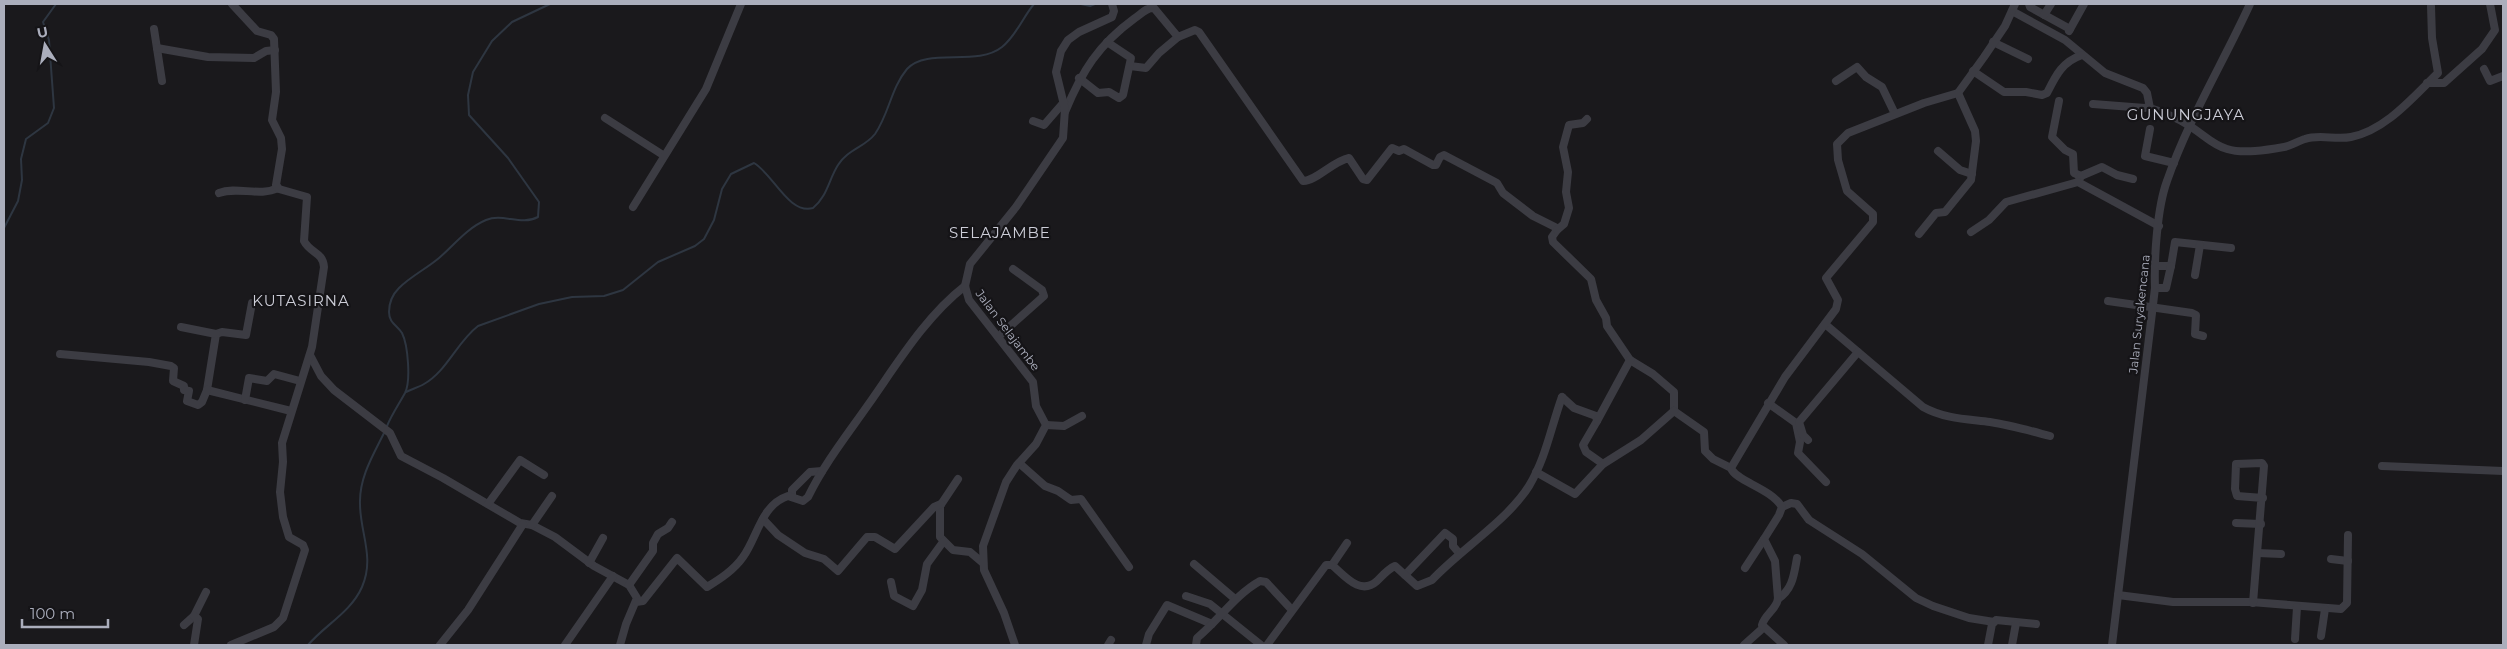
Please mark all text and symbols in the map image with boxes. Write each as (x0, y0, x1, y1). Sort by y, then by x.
north arrow (20, 20, 70, 70)
text: U (35, 22, 50, 42)
district label: GUNUNGJAYA (2127, 105, 2245, 124)
district label: SELAJAMBE (949, 223, 1051, 242)
street label: Jalan Suryakencana (2125, 254, 2153, 375)
street label: Jalan Selajambe (972, 286, 1044, 374)
district label: KUTASIRNA (252, 291, 350, 310)
scale bar (22, 596, 109, 628)
text: 100 m (30, 604, 75, 623)

